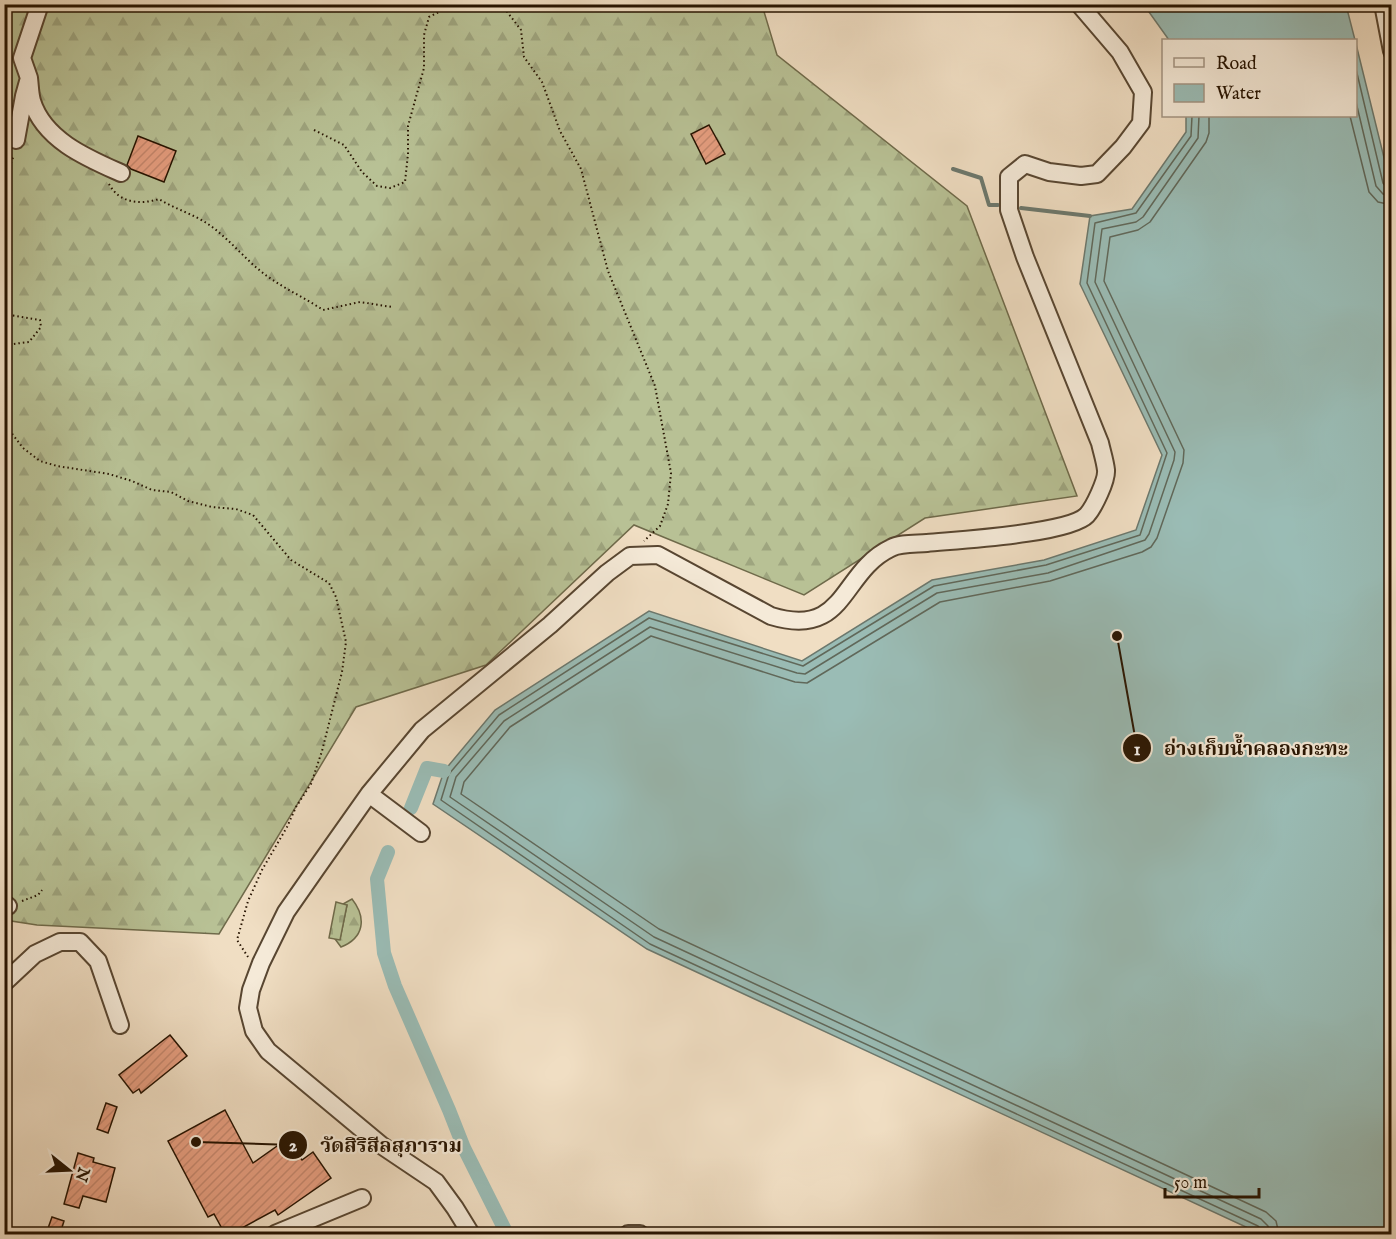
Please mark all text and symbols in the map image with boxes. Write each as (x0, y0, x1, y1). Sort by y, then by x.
legend (1162, 39, 1357, 117)
text: Road (1216, 53, 1257, 76)
text: Water (1216, 83, 1261, 106)
callout: อ่างเก็บน้ำคลองกะทะ (1122, 729, 1360, 767)
text: อ่างเก็บน้ำคลองกะทะ (1164, 733, 1348, 762)
text: 1 (1134, 739, 1141, 762)
callout: วัดสิริสีลสุภาราม (278, 1126, 474, 1164)
text: วัดสิริสีลสุภาราม (320, 1134, 462, 1159)
text: 2 (289, 1135, 298, 1158)
north arrow (39, 1140, 99, 1200)
scale bar (1165, 1161, 1260, 1199)
text: N (70, 1163, 93, 1184)
text: 50 m (1174, 1172, 1207, 1195)

